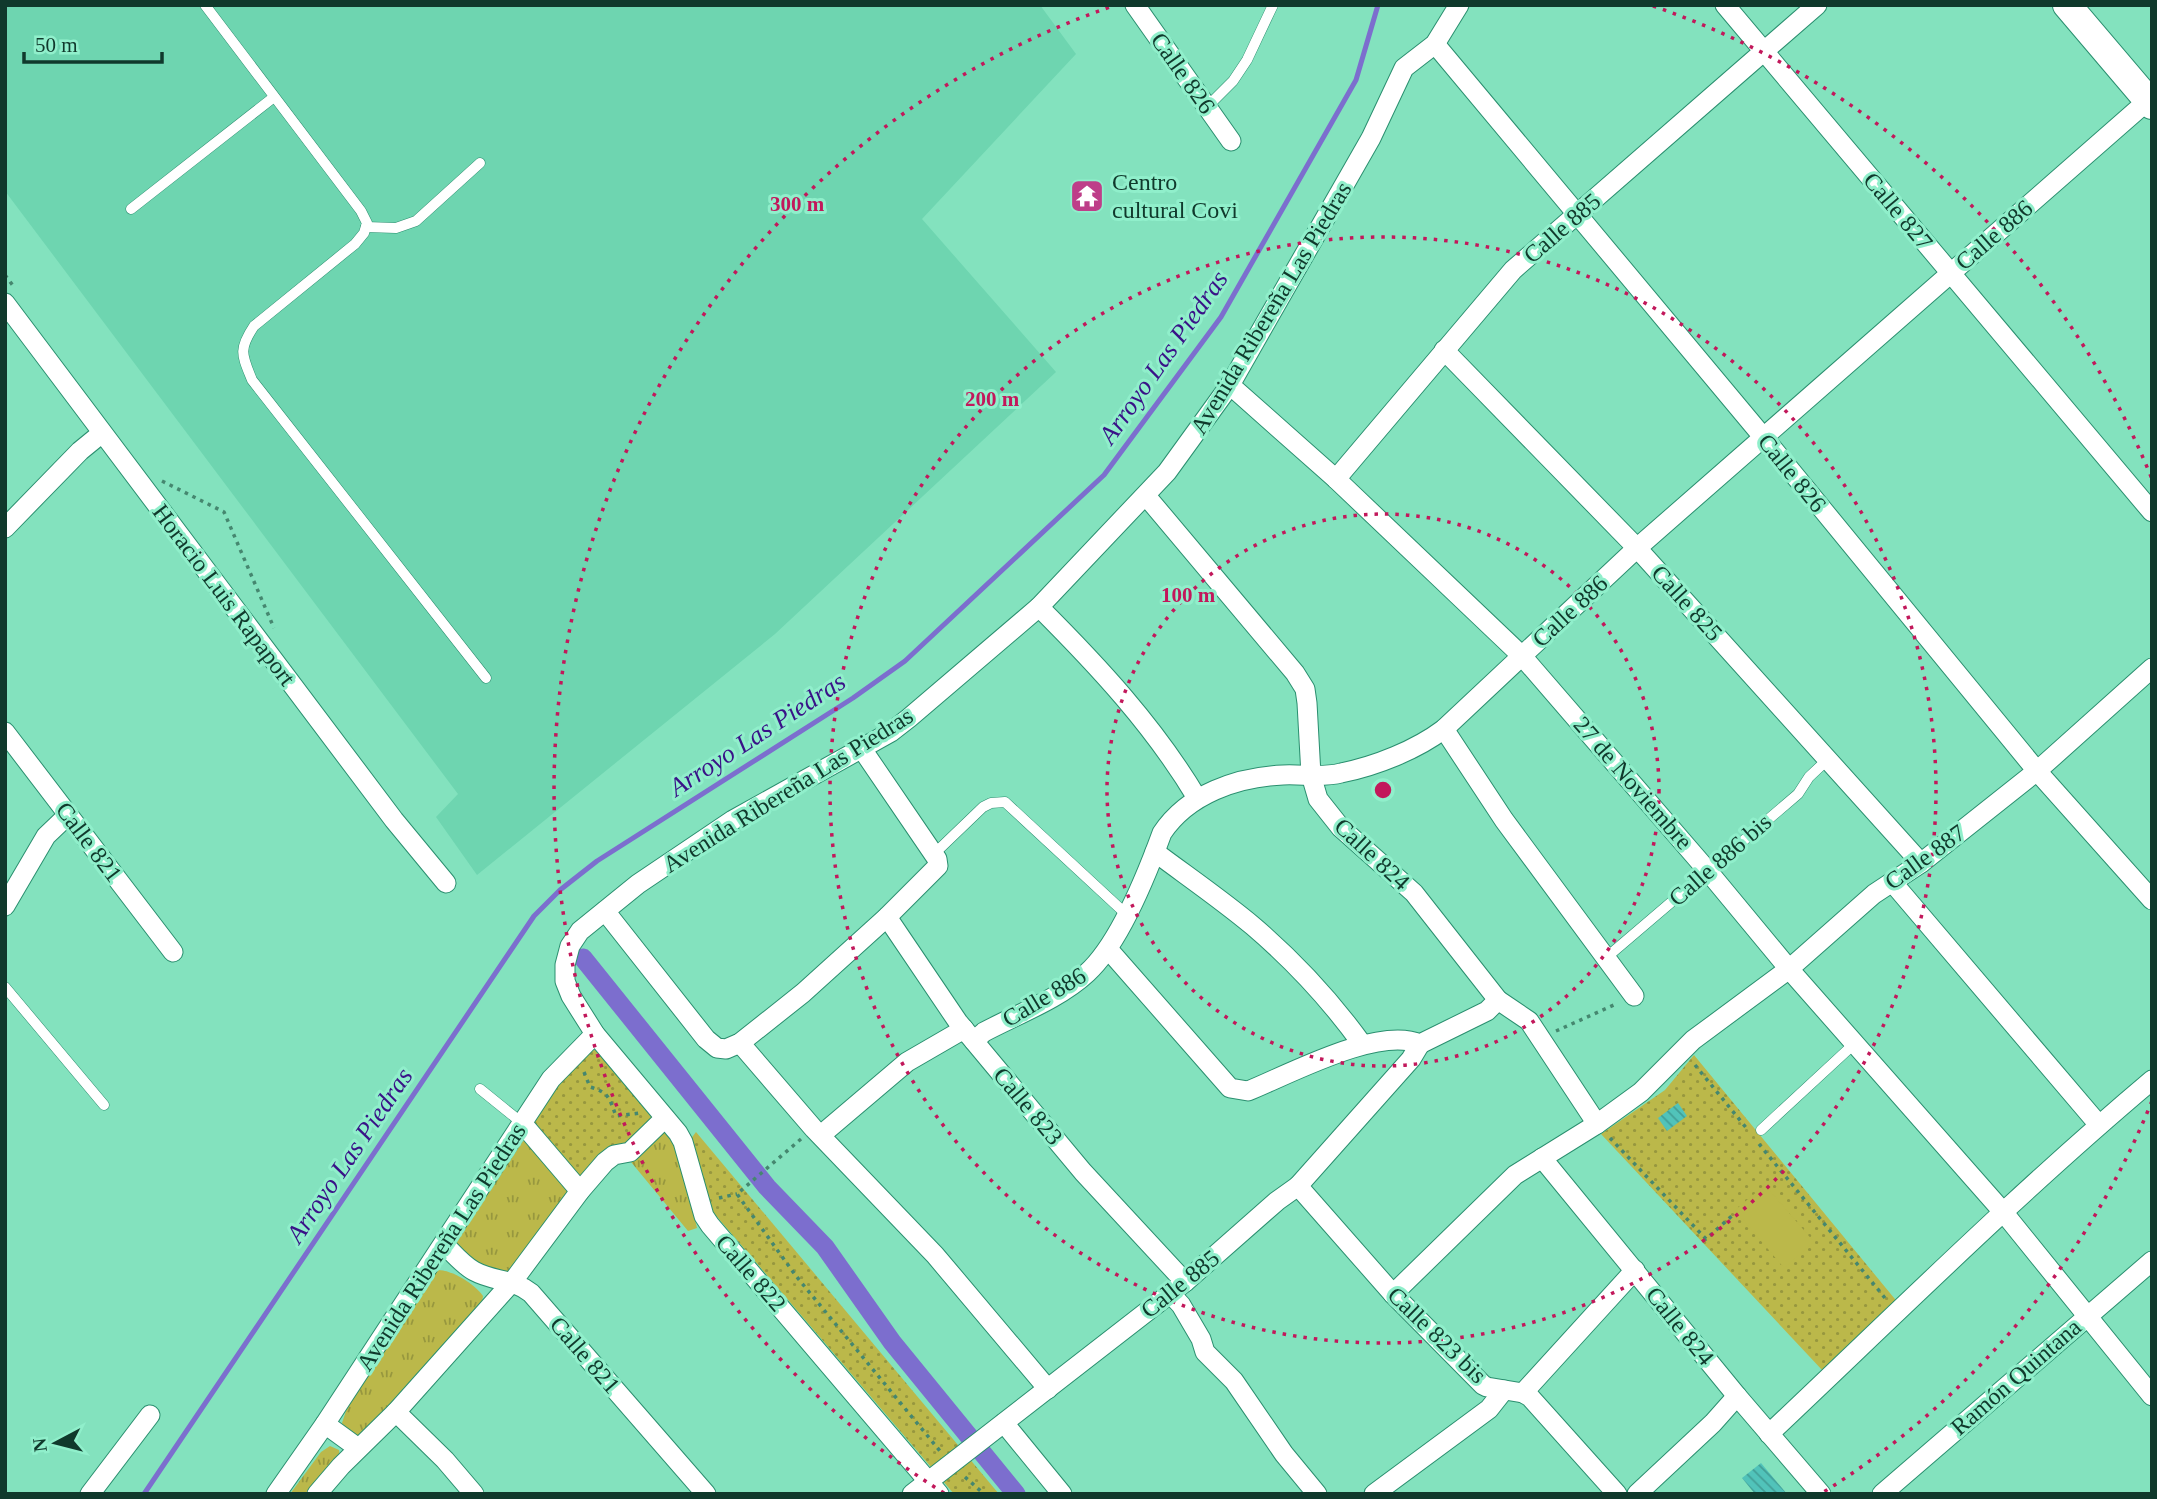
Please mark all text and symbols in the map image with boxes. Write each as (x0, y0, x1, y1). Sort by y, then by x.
scale bar (24, 21, 163, 65)
street label: Calle 826 (1146, 28, 1220, 118)
text: 50 m (35, 33, 78, 57)
street label: Calle 827 (1858, 167, 1938, 255)
place label: Centro cultural Covi (1112, 169, 1238, 223)
temple icon: Centro cultural Covi (1068, 177, 1106, 215)
street label: Avenida Ribereña Las Piedras (1185, 177, 1357, 439)
street label: Calle 885 (1519, 188, 1605, 268)
text: 300 m (770, 192, 825, 216)
street label: Calle 886 (1951, 195, 2037, 275)
water label: Arroyo Las Piedras (1092, 265, 1234, 451)
text: 200 m (965, 387, 1020, 411)
street label: Calle 826 (1753, 429, 1831, 517)
street label: Horacio Luis Rapaport (147, 499, 301, 691)
street label: Calle 825 (1646, 560, 1728, 646)
street label: Calle 886 (1527, 570, 1613, 652)
text: 100 m (1161, 583, 1216, 607)
water label: Arroyo Las Piedras (662, 667, 851, 803)
street label: Avenida Ribereña Las Piedras (658, 702, 918, 878)
street label: 27 de Noviembre (1569, 712, 1697, 854)
centre of rings (1371, 778, 1395, 802)
street label: Calle 821 (51, 797, 127, 887)
street label: Calle 886 bis (1664, 809, 1776, 911)
street label: Calle 824 (1329, 813, 1415, 895)
street label: Calle 887 (1880, 819, 1970, 895)
street label: Calle 886 (998, 962, 1090, 1032)
street label: Calle 823 (988, 1062, 1068, 1150)
water label: Arroyo Las Piedras (279, 1063, 419, 1250)
street label: Avenida Ribereña Las Piedras (351, 1119, 531, 1375)
street label: Calle 822 (711, 1230, 791, 1316)
street label: Calle 885 (1136, 1245, 1224, 1323)
street label: Calle 823 bis (1382, 1282, 1492, 1388)
street label: Calle 824 (1641, 1282, 1719, 1370)
street label: Calle 821 (545, 1312, 625, 1398)
street label: Ramón Quintana (1946, 1313, 2086, 1440)
north arrow (21, 1408, 91, 1478)
text: N (28, 1437, 51, 1453)

